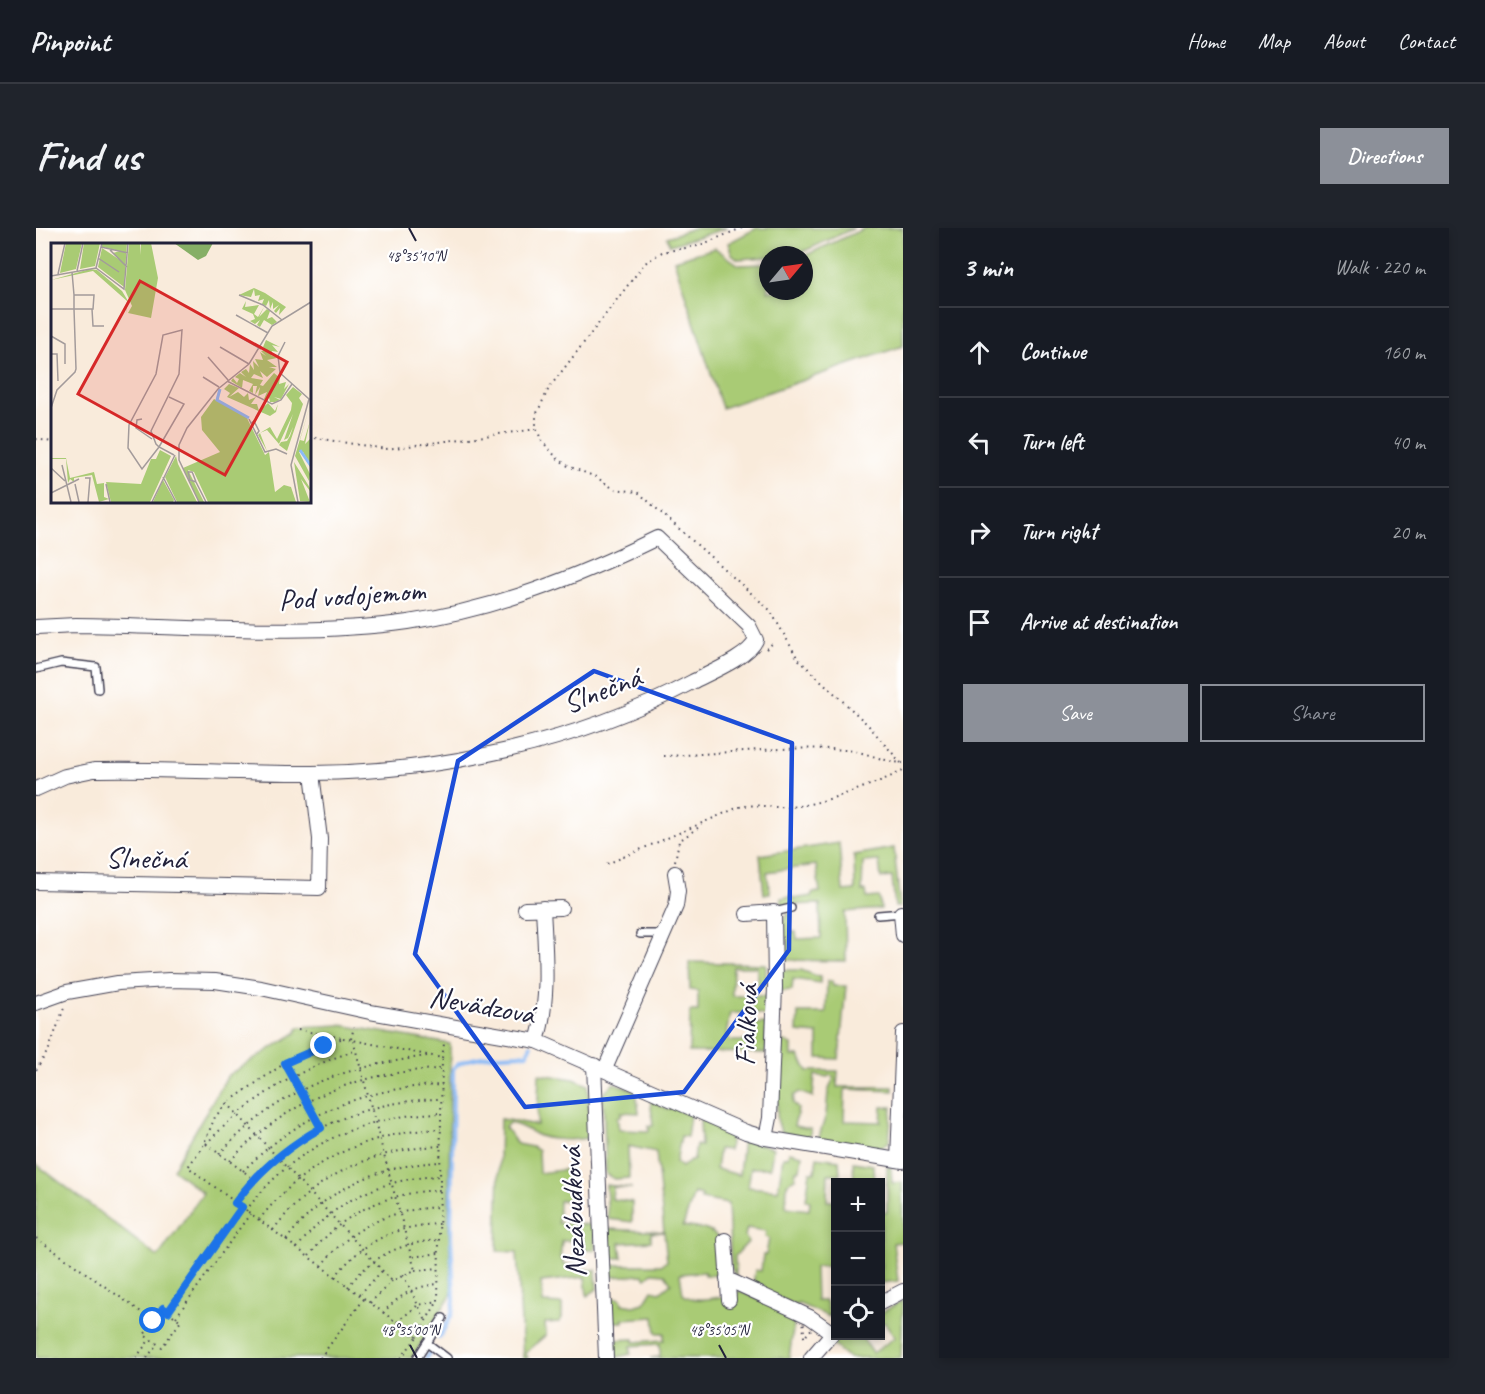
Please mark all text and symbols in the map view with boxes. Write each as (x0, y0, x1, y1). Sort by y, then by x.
text: Pinpoint (30, 24, 110, 59)
text: Home (1187, 28, 1225, 54)
text: Map (1258, 28, 1290, 54)
text: About (1323, 28, 1365, 54)
text: Contact (1398, 28, 1455, 54)
button: Directions (1320, 128, 1449, 184)
text: Find us (36, 130, 141, 183)
inset map (51, 243, 310, 502)
north arrow (759, 246, 813, 300)
text: 48°35'10"N (386, 247, 449, 266)
text: 3 min (963, 251, 1013, 284)
text: Walk · 220 m (1335, 255, 1425, 280)
icon: ahead (963, 336, 996, 369)
text: Continue (1020, 338, 1086, 366)
text: 160 m (1382, 340, 1425, 365)
icon: left (963, 426, 996, 459)
text: Turn left (1020, 428, 1084, 456)
text: 40 m (1391, 430, 1425, 455)
icon: right (963, 516, 996, 549)
text: Turn right (1020, 518, 1097, 546)
text: 20 m (1391, 520, 1425, 545)
street label: Pod vodojemom (277, 571, 428, 619)
icon: arrive (963, 606, 996, 639)
text: Arrive at destination (1020, 608, 1177, 636)
street label: Slnečná (557, 657, 649, 722)
button: Save (963, 684, 1188, 742)
button: Share (1200, 684, 1425, 742)
street label: Slnečná (105, 838, 190, 878)
street label: Nevädzová (427, 977, 540, 1033)
street label: Fialková (726, 981, 767, 1066)
route end (310, 1032, 336, 1058)
street label: Nezábudková (552, 1143, 594, 1278)
map controls (831, 1178, 885, 1340)
button: + (831, 1178, 885, 1232)
button: − (831, 1232, 885, 1286)
button: locate (831, 1286, 885, 1340)
route start (139, 1307, 165, 1333)
text: 48°35'00"N (380, 1321, 443, 1340)
text: 48°35'05"N (689, 1321, 752, 1340)

